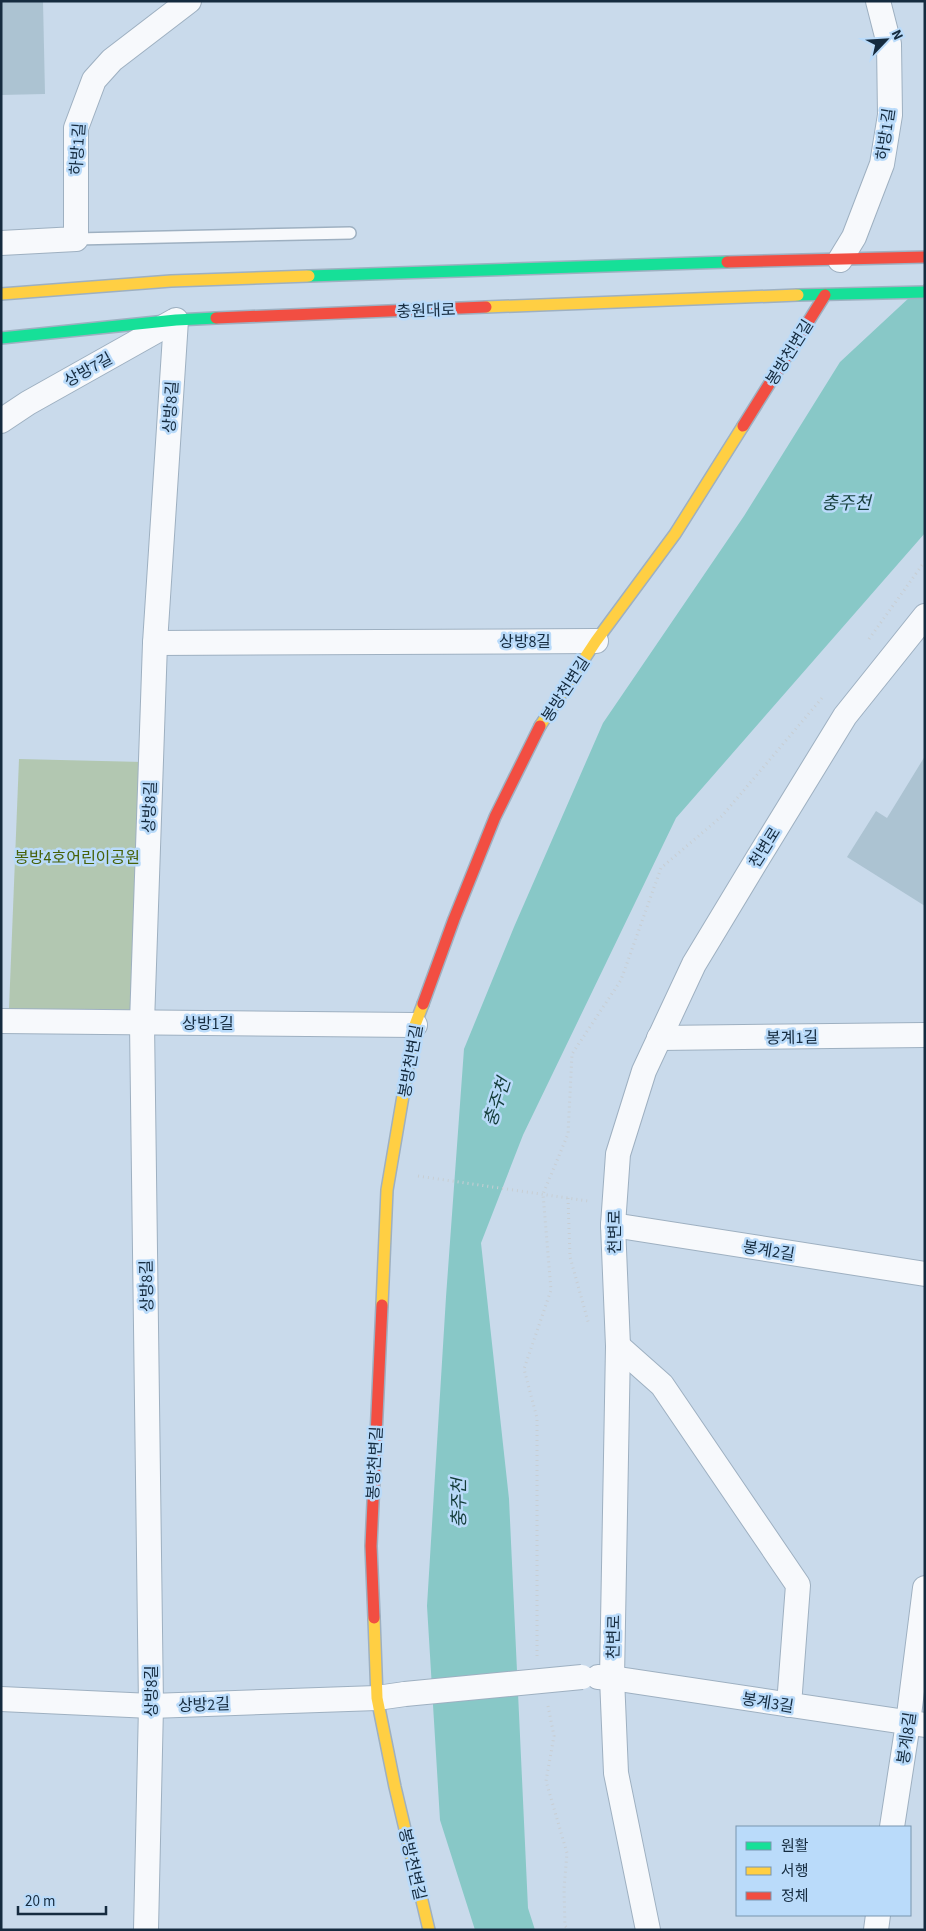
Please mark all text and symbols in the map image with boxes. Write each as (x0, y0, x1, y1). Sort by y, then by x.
north arrow (861, 15, 911, 65)
text: N (886, 26, 908, 43)
street label: 하방1길 (871, 107, 901, 161)
street label: 하방1길 (65, 122, 91, 176)
street label: 충원대로 (396, 299, 456, 323)
street label: 봉방천변길 (761, 315, 819, 390)
street label: 상방7길 (60, 348, 117, 392)
street label: 상방8길 (158, 380, 184, 434)
water label: 충주천 (821, 491, 873, 516)
street label: 상방8길 (499, 631, 551, 653)
street label: 봉방천변길 (537, 653, 595, 726)
street label: 상방8길 (138, 781, 162, 833)
street label: 천변로 (744, 823, 786, 872)
park label: 봉방4호어린이공원 (14, 847, 140, 869)
street label: 상방1길 (182, 1013, 234, 1035)
street label: 봉방천변길 (394, 1023, 428, 1099)
street label: 봉계1길 (766, 1027, 818, 1049)
water label: 충주천 (478, 1072, 518, 1130)
street label: 천변로 (604, 1210, 626, 1254)
street label: 봉계2길 (741, 1236, 796, 1266)
street label: 상방8길 (136, 1260, 158, 1312)
street label: 봉방천변길 (362, 1426, 388, 1500)
water label: 충주천 (447, 1476, 472, 1528)
street label: 천변로 (603, 1614, 625, 1659)
street label: 상방8길 (141, 1665, 163, 1717)
street label: 봉계3길 (740, 1688, 795, 1718)
street label: 상방2길 (178, 1693, 230, 1717)
street label: 봉계8길 (892, 1711, 922, 1765)
street label: 봉방천변길 (393, 1826, 431, 1903)
legend (736, 1826, 911, 1916)
text: 원활 (781, 1836, 809, 1857)
text: 서행 (781, 1861, 809, 1882)
scale bar (18, 1884, 105, 1916)
text: 정체 (781, 1886, 809, 1907)
text: 20 m (25, 1891, 55, 1912)

